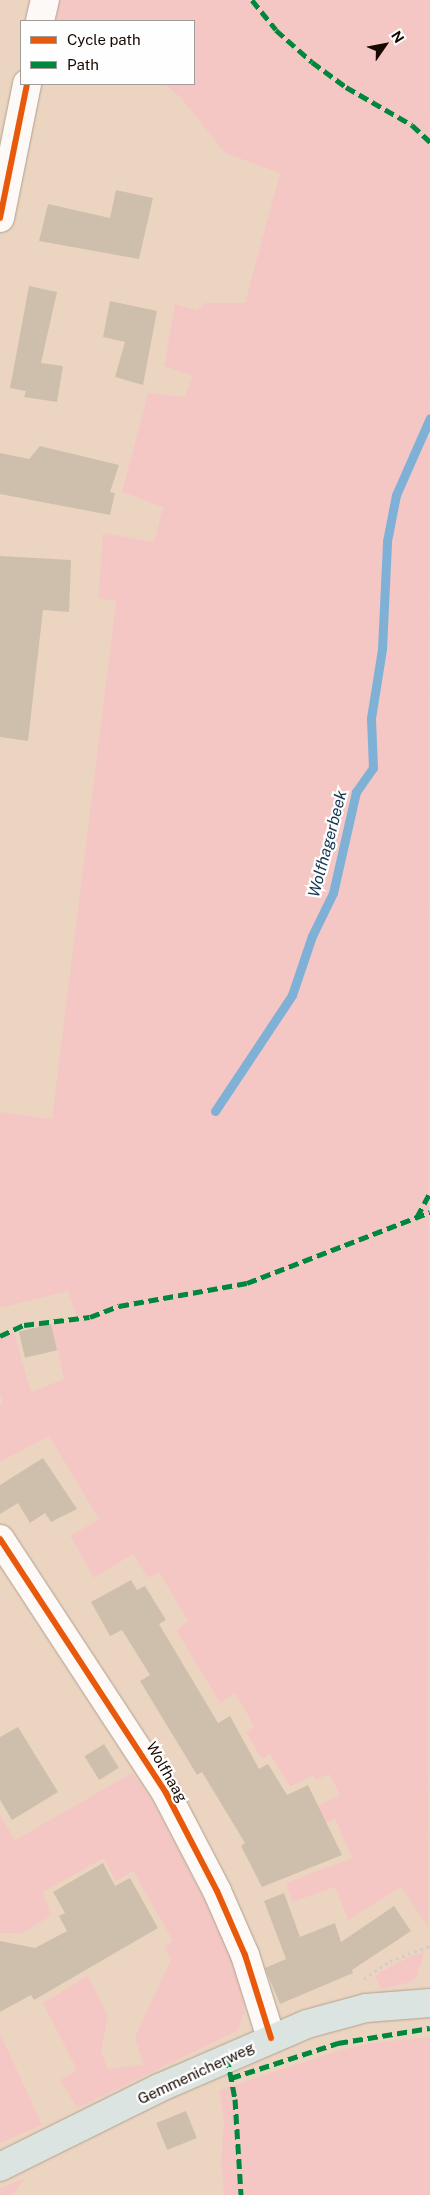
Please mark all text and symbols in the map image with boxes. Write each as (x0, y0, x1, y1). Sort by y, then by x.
legend (20, 20, 195, 85)
north arrow (360, 20, 410, 70)
text: N (388, 28, 407, 46)
text: Cycle path (67, 31, 141, 48)
text: Path (67, 56, 99, 73)
water label: Wolfhagerbeek (305, 789, 351, 899)
street label: Wolfhaag (143, 1739, 191, 1805)
street label: Gemmenicherweg (135, 2038, 257, 2108)

